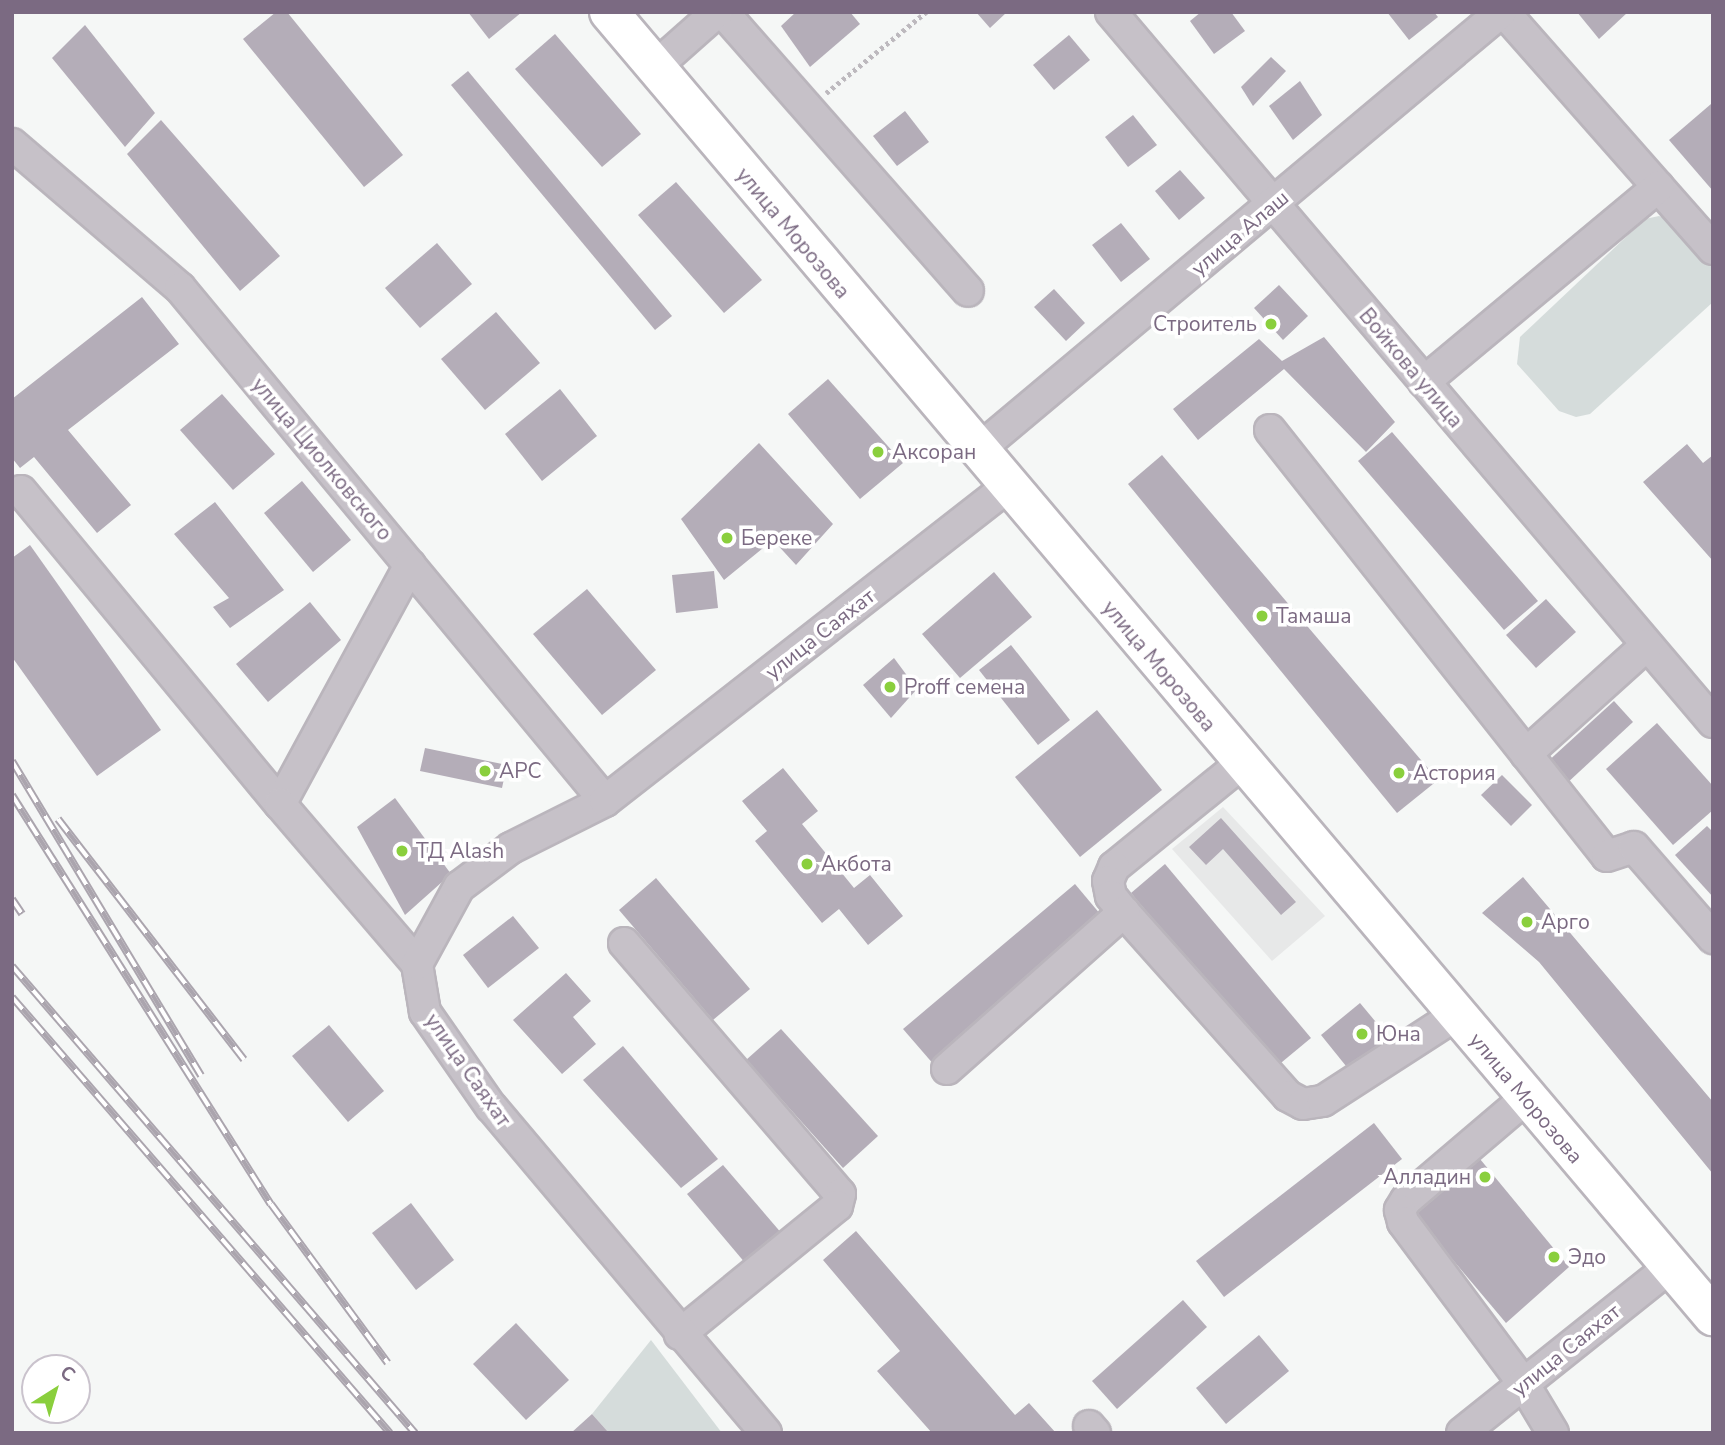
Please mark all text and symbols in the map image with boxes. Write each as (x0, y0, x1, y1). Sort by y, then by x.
street label: улица Морозова (731, 162, 855, 304)
street label: улица Алаш (1186, 185, 1294, 281)
street label: Войкова улица (1354, 303, 1468, 433)
place label: Строитель (1153, 311, 1257, 337)
marker: Строитель (1263, 316, 1279, 332)
street label: улица Циолковского (247, 372, 397, 546)
place label: Аксоран (892, 439, 976, 465)
marker: Аксоран (870, 444, 886, 460)
place label: Береке (741, 525, 813, 551)
marker: Береке (719, 530, 735, 546)
street label: улица Саяхат (760, 583, 880, 685)
street label: улица Морозова (1097, 595, 1221, 737)
place label: Тамаша (1276, 603, 1352, 629)
marker: Тамаша (1254, 608, 1270, 624)
place label: Proff семена (904, 674, 1025, 700)
marker: Proff семена (882, 679, 898, 695)
place label: АРС (499, 758, 542, 784)
place label: Астория (1413, 760, 1495, 786)
marker: АРС (477, 763, 493, 779)
marker: Астория (1391, 765, 1407, 781)
place label: ТД Alash (416, 838, 504, 864)
marker: ТД Alash (394, 843, 410, 859)
place label: Акбота (821, 851, 892, 877)
marker: Акбота (799, 856, 815, 872)
place label: Арго (1541, 909, 1590, 935)
marker: Арго (1519, 914, 1535, 930)
street label: улица Саяхат (420, 1009, 516, 1131)
place label: Юна (1376, 1021, 1421, 1047)
marker: Юна (1354, 1026, 1370, 1042)
street label: улица Морозова (1464, 1027, 1588, 1169)
place label: Алладин (1383, 1164, 1471, 1190)
marker: Алладин (1477, 1169, 1493, 1185)
place label: Эдо (1568, 1244, 1606, 1270)
marker: Эдо (1546, 1249, 1562, 1265)
street label: улица Саяхат (1507, 1299, 1625, 1401)
north arrow (21, 1354, 91, 1424)
text: С (54, 1360, 80, 1388)

